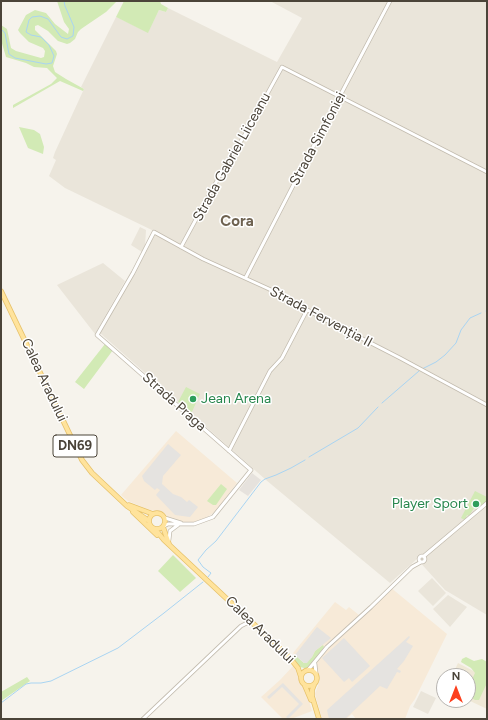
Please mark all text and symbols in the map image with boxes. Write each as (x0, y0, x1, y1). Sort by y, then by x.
street label: Strada Simfoniei (286, 89, 350, 189)
street label: Strada Gabriel Liiceanu (190, 90, 274, 224)
district label: Cora (220, 213, 254, 231)
street label: Strada Fervenția II (267, 283, 375, 351)
street label: Calea Aradului (17, 336, 71, 424)
street label: Strada Praga (139, 369, 209, 435)
place label: Jean Arena (201, 391, 271, 407)
marker: Jean Arena (188, 394, 198, 404)
road number: DN69 (53, 435, 97, 457)
place label: Player Sport (392, 496, 468, 512)
marker: Player Sport (471, 499, 481, 509)
street label: Calea Aradului (222, 593, 298, 667)
north arrow (436, 668, 476, 708)
text: N (452, 670, 460, 683)

